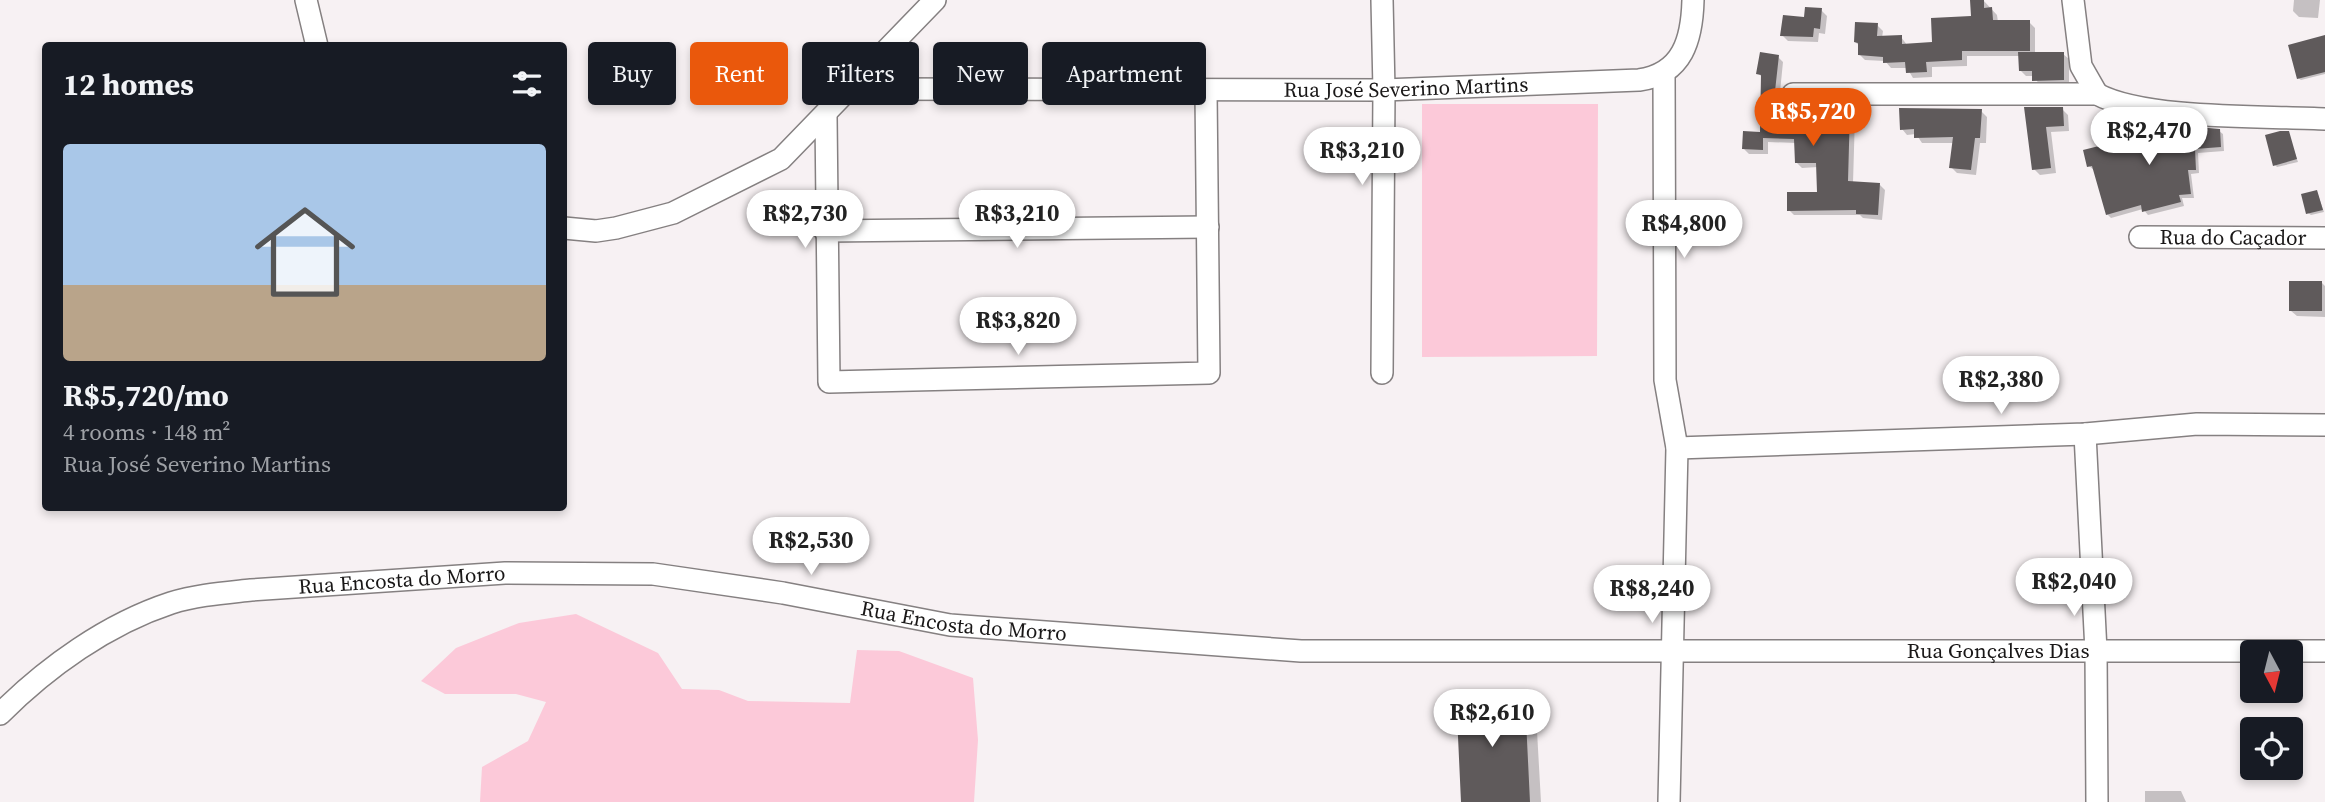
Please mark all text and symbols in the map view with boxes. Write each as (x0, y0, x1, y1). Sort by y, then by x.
chip: Buy (588, 42, 676, 105)
chip: Rent (690, 42, 788, 105)
chip: Filters (802, 42, 919, 105)
chip: New (933, 42, 1028, 105)
chip: Apartment (1042, 42, 1206, 105)
text: 12 homes (63, 64, 194, 105)
icon: filters (508, 65, 546, 103)
street label: Rua José Severino Martins (1284, 69, 1529, 104)
pin: R$5,720 (1748, 88, 1878, 148)
text: R$5,720 (1771, 95, 1855, 127)
pin: R$2,470 (2084, 108, 2214, 167)
text: R$2,470 (2107, 114, 2191, 146)
pin: R$3,210 (1297, 128, 1427, 187)
text: R$3,210 (1320, 134, 1404, 166)
icon: home (242, 189, 368, 315)
pin: R$2,730 (740, 190, 870, 250)
pin: R$3,210 (952, 190, 1082, 250)
text: R$2,730 (763, 197, 847, 229)
text: R$3,210 (975, 197, 1059, 229)
pin: R$4,800 (1619, 201, 1749, 260)
text: R$4,800 (1642, 207, 1726, 239)
street label: Rua do Caçador (2159, 222, 2307, 252)
pin: R$3,820 (953, 298, 1083, 357)
text: R$3,820 (976, 304, 1060, 336)
pin: R$2,380 (1936, 356, 2066, 416)
text: R$2,380 (1959, 363, 2043, 395)
text: R$5,720/mo (63, 375, 229, 416)
text: 4 rooms · 148 m² (63, 416, 230, 448)
text: Rua José Severino Martins (63, 448, 331, 480)
pin: R$2,530 (746, 518, 876, 577)
text: R$2,530 (769, 524, 853, 556)
street label: Rua Encosta do Morro (297, 558, 506, 601)
pin: R$2,040 (2009, 558, 2139, 618)
text: R$2,040 (2032, 565, 2116, 597)
pin: R$8,240 (1587, 566, 1717, 625)
text: R$8,240 (1610, 572, 1694, 604)
street label: Rua Encosta do Morro (858, 593, 1068, 648)
street label: Rua Gonçalves Dias (1907, 636, 2090, 665)
north arrow (2240, 640, 2303, 704)
map controls (2240, 640, 2303, 780)
pin: R$2,610 (1427, 690, 1557, 749)
text: R$2,610 (1450, 696, 1534, 728)
button: locate (2240, 717, 2303, 780)

